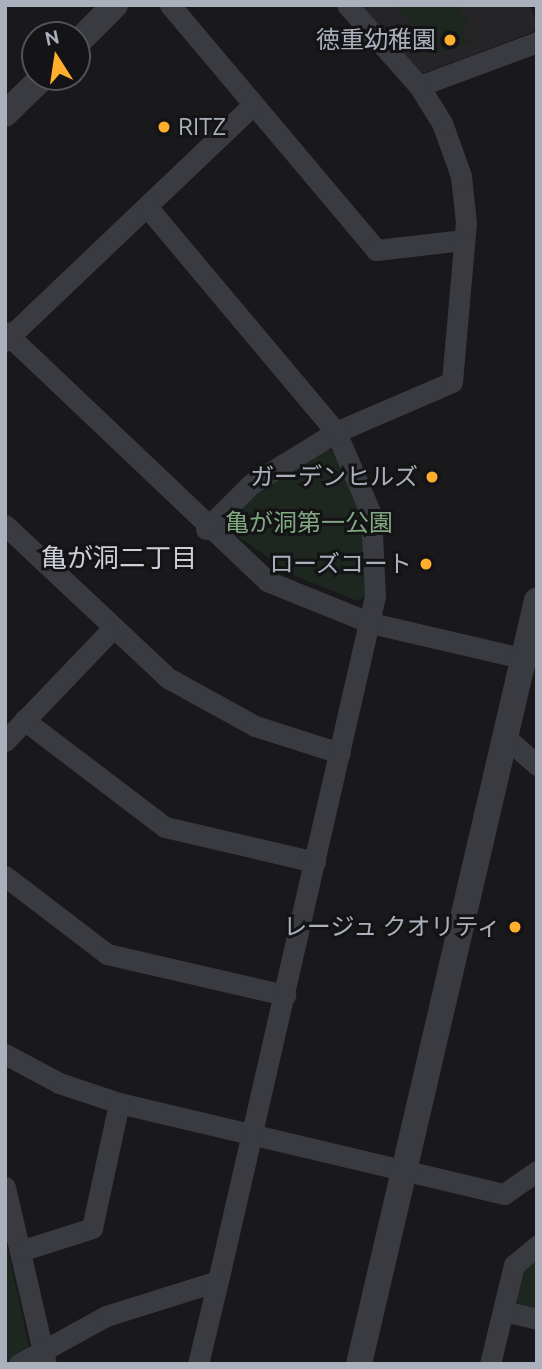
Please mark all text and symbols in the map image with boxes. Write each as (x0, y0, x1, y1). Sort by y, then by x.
north arrow (21, 21, 91, 91)
text: N (43, 25, 61, 50)
place label: 徳重幼稚園 (316, 26, 436, 54)
marker: 徳重幼稚園 (442, 32, 458, 48)
place label: RITZ (178, 113, 226, 141)
marker: RITZ (156, 119, 172, 135)
place label: ガーデンヒルズ (250, 463, 418, 491)
marker: ガーデンヒルズ (424, 469, 440, 485)
park label: 亀が洞第一公園 (225, 509, 393, 537)
district label: 亀が洞二丁目 (41, 542, 197, 574)
place label: ローズコート (268, 550, 412, 578)
marker: ローズコート (418, 556, 434, 572)
place label: レージュ クオリティ (280, 913, 501, 941)
marker: レージュ クオリティ (507, 919, 523, 935)

